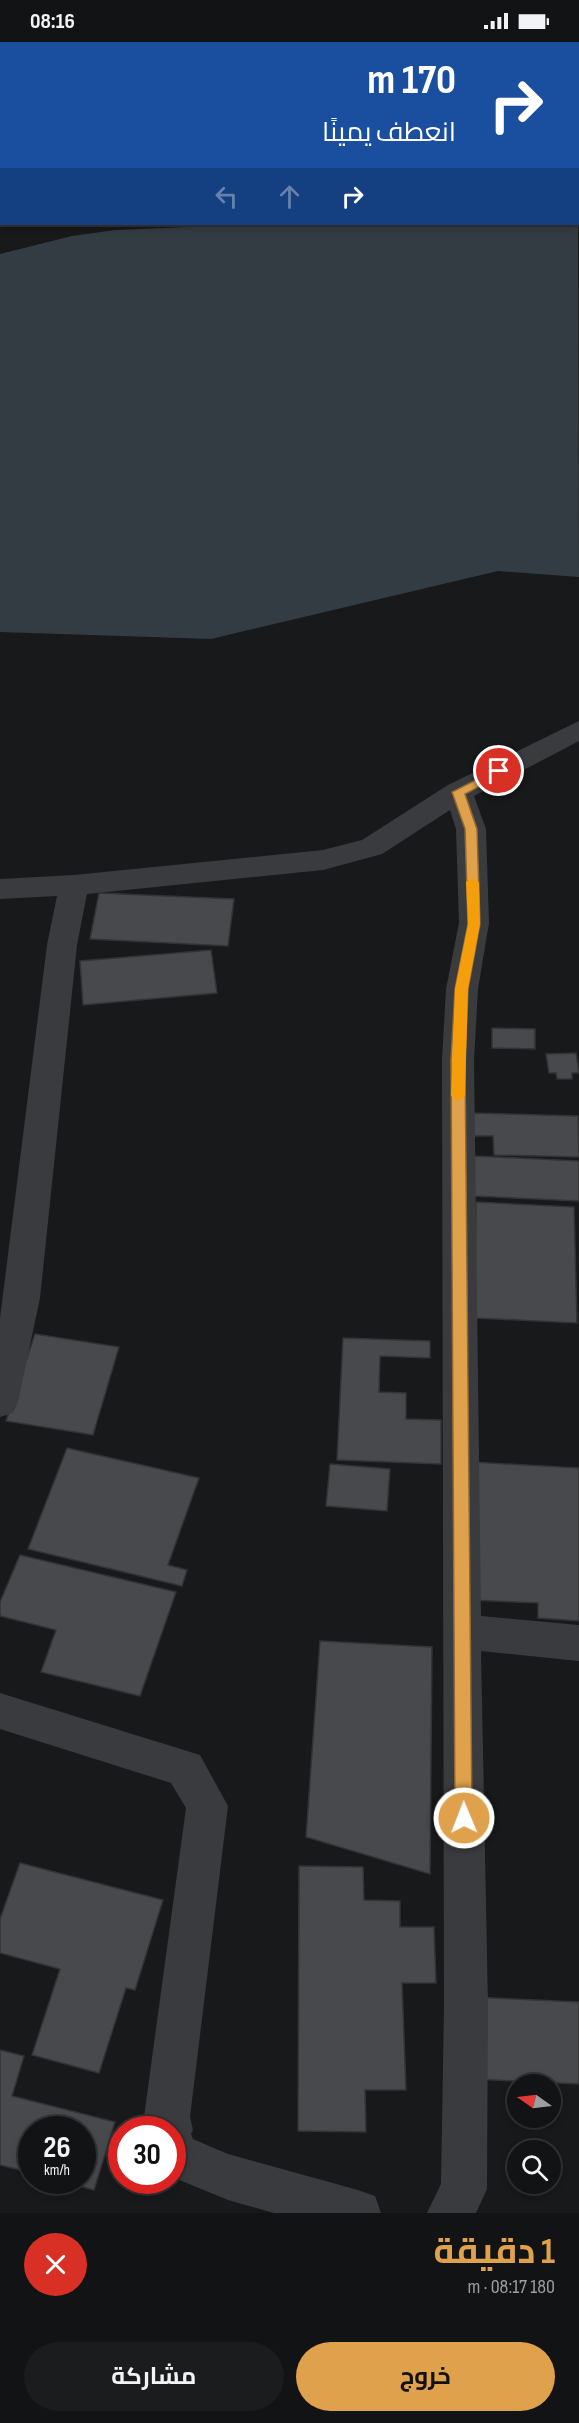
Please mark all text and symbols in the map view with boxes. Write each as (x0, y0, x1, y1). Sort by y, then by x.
text: 08:16 (30, 8, 75, 35)
text: 170 m (367, 55, 456, 106)
icon: right (477, 66, 555, 144)
text: انعطف يمينًا (322, 117, 456, 149)
icon: left (210, 180, 243, 213)
icon: ahead (273, 180, 306, 213)
icon: right (336, 180, 369, 213)
pin (473, 745, 524, 796)
icon: arrive (482, 754, 515, 787)
position arrow (432, 1786, 496, 1850)
north arrow (507, 2074, 561, 2128)
map controls (507, 2074, 561, 2194)
speed limit sign: 30 (108, 2116, 186, 2194)
text: 26 (43, 2130, 71, 2166)
button: search (507, 2140, 561, 2194)
text: km/h (44, 2161, 70, 2180)
text: 1 دقيقة (433, 2231, 555, 2274)
button: close (24, 2233, 87, 2296)
text: 180 m · 08:17 (468, 2275, 555, 2299)
button: مشاركة (24, 2342, 284, 2411)
button: خروج (296, 2342, 555, 2411)

